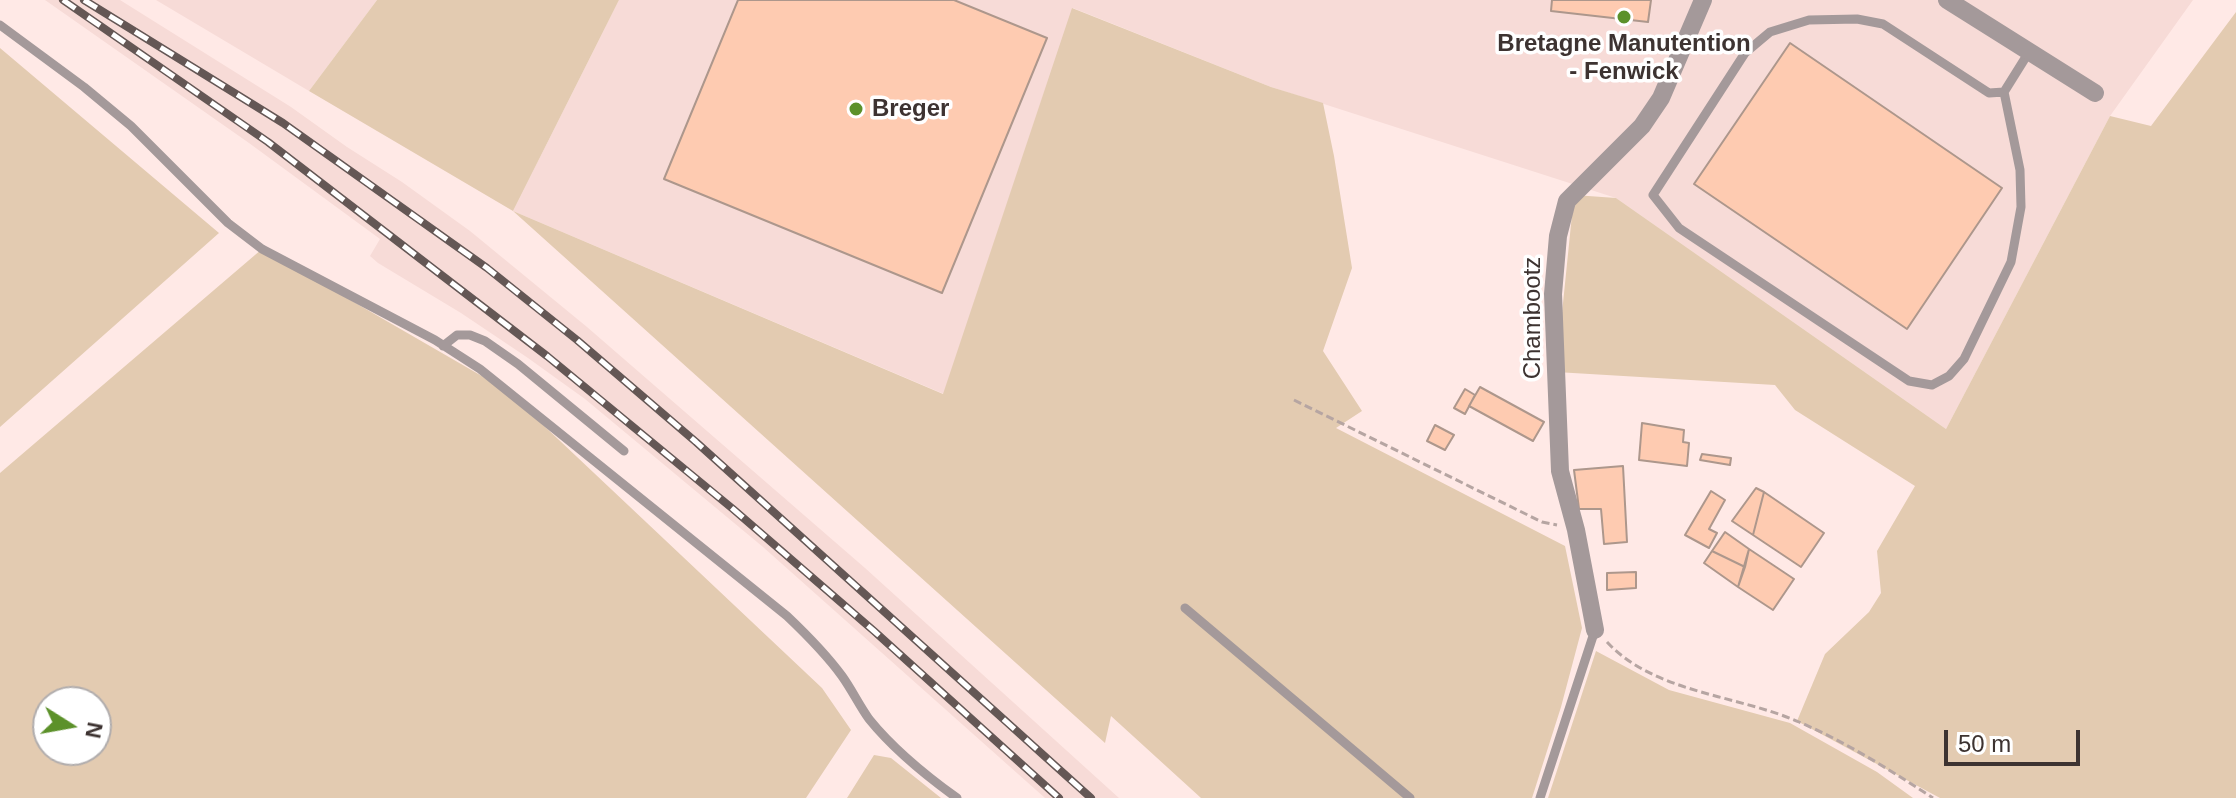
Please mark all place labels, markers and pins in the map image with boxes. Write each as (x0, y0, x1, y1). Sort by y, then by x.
marker: Bretagne Manutention - Fenwick (1615, 8, 1633, 26)
place label: Bretagne Manutention - Fenwick (1497, 30, 1751, 86)
place label: Breger (872, 95, 949, 123)
marker: Breger (847, 100, 865, 118)

